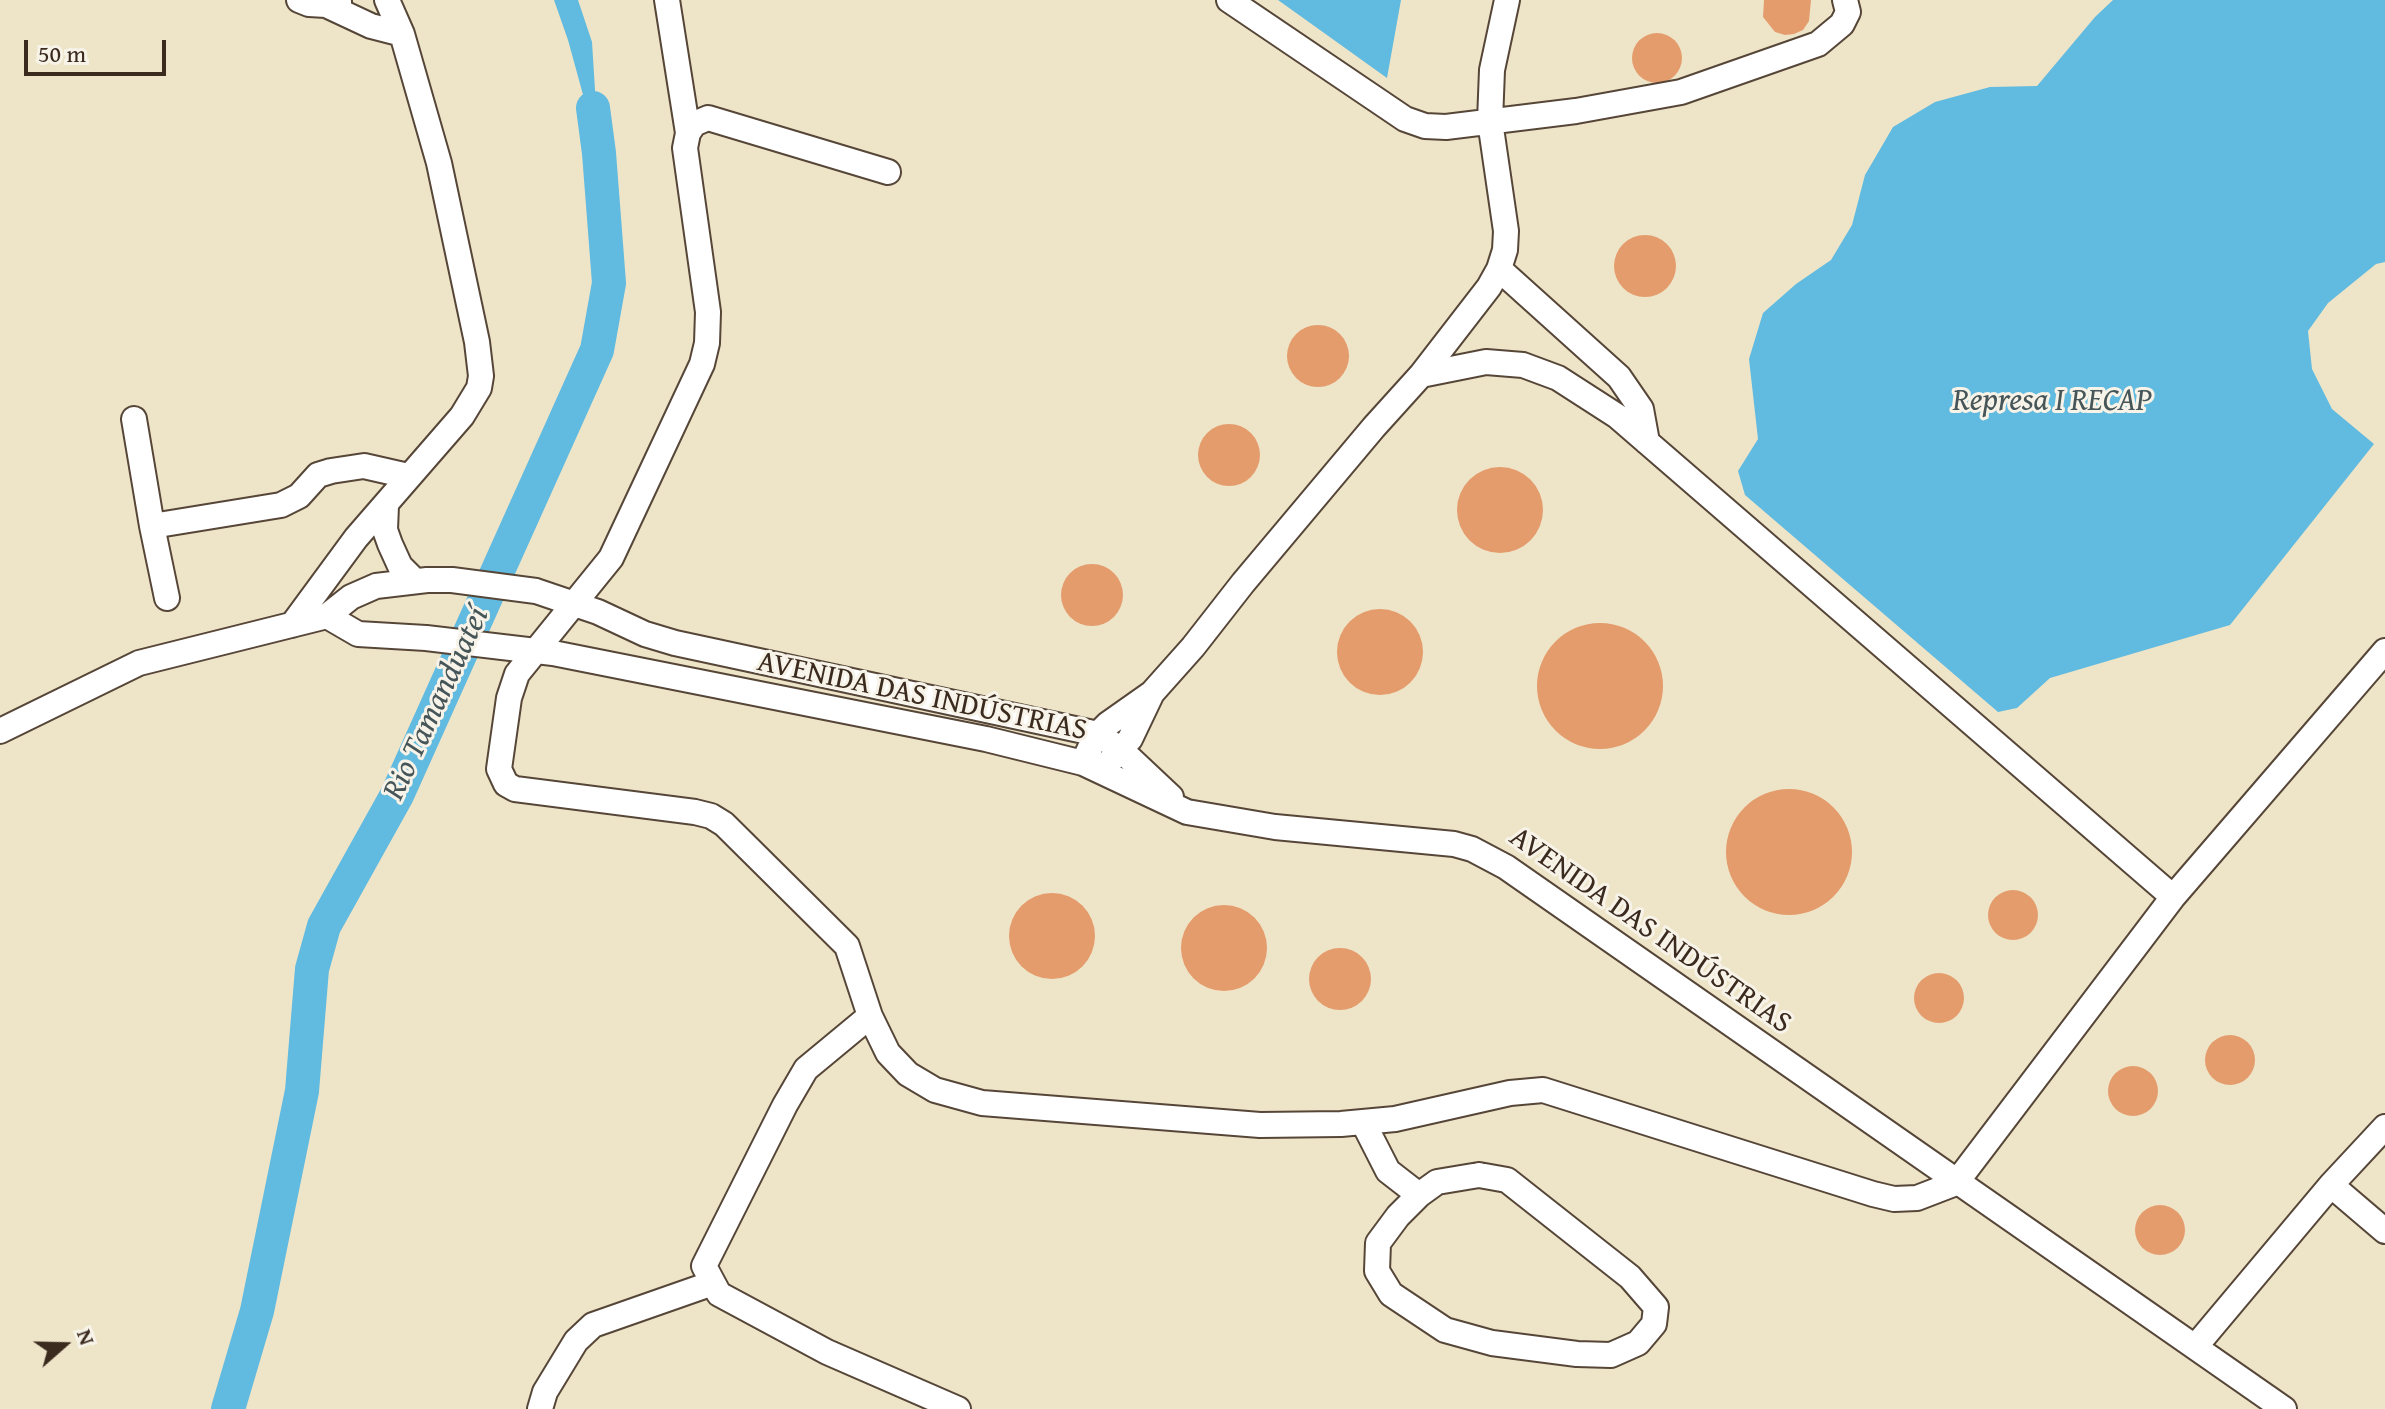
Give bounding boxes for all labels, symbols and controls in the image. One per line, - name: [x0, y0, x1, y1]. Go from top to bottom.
- scale bar: [28, 24, 170, 74]
- text: 50 m: [38, 36, 86, 71]
- water label: Represa I RECAP: [1953, 383, 2151, 421]
- water label: Rio Tamanduateí: [376, 602, 498, 806]
- street label: AVENIDA DAS INDÚSTRIAS: [754, 644, 1090, 750]
- street label: AVENIDA DAS INDÚSTRIAS: [1502, 820, 1798, 1042]
- north arrow: [24, 1305, 104, 1385]
- text: N: [69, 1324, 104, 1349]

